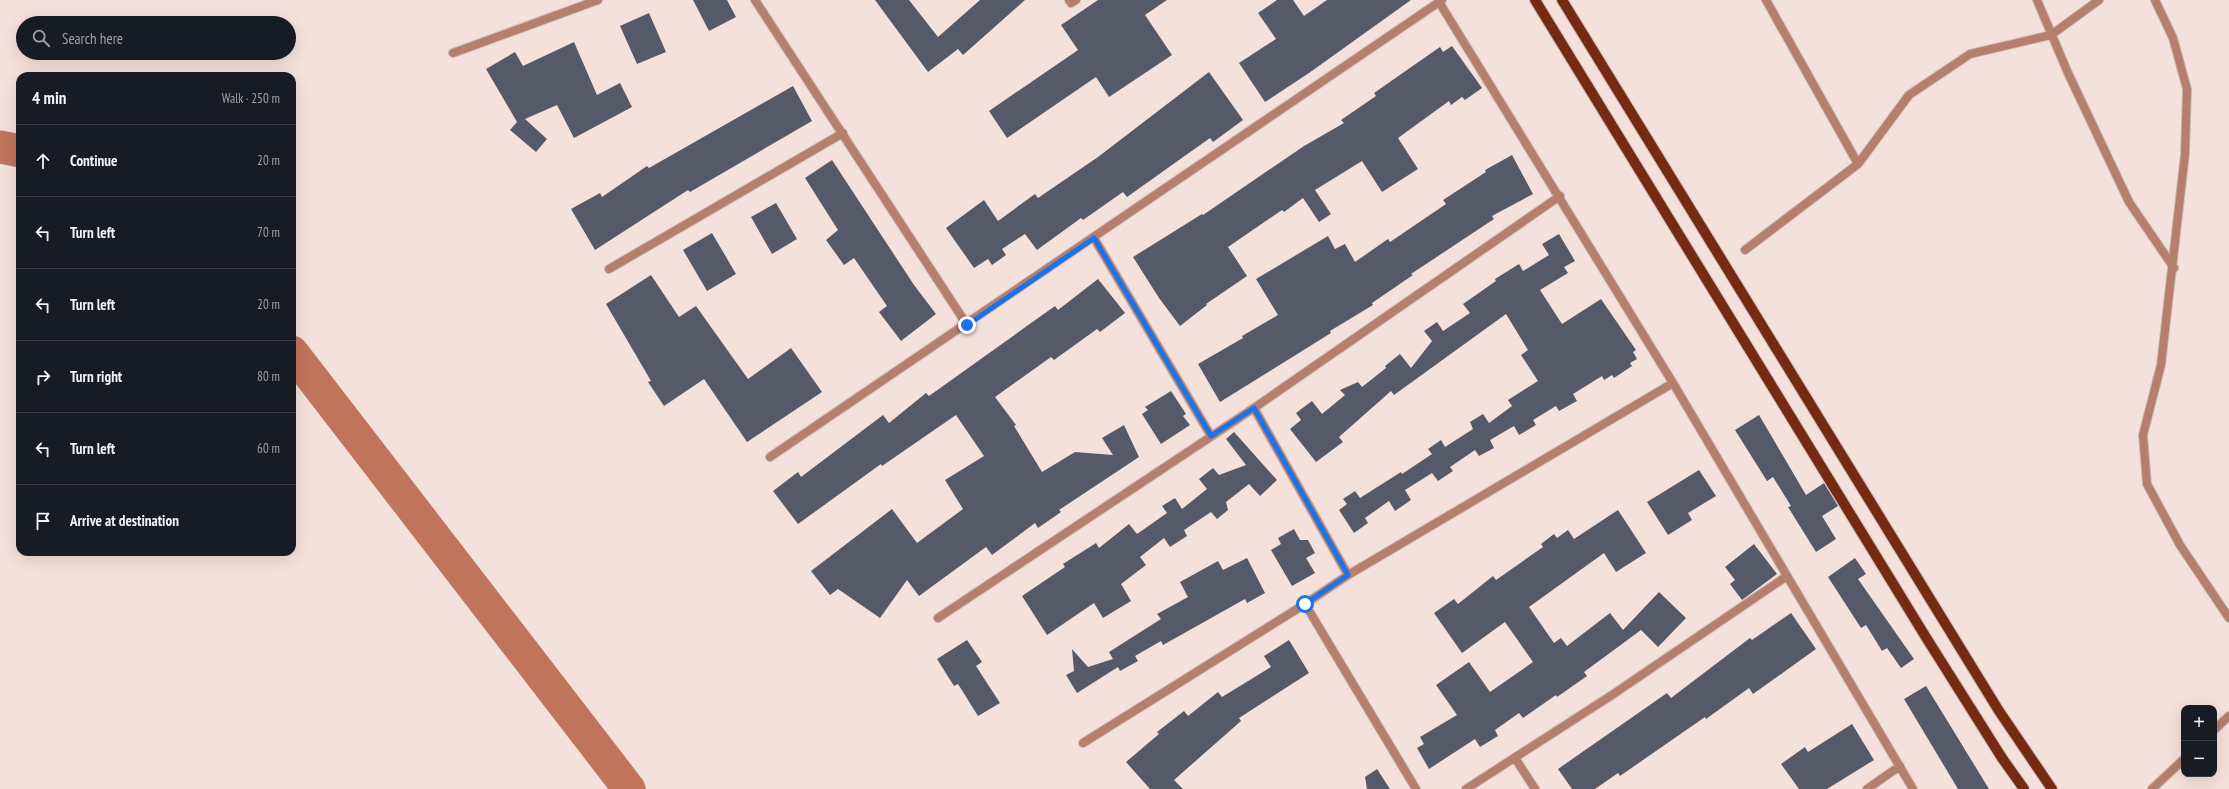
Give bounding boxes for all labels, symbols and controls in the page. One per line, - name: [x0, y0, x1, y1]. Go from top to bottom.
- search box: [16, 16, 296, 60]
- icon: search: [30, 27, 52, 49]
- text: Search here: [62, 29, 123, 48]
- text: 4 min: [32, 87, 66, 109]
- text: Walk · 250 m: [222, 90, 280, 107]
- icon: ahead: [32, 150, 54, 172]
- text: Continue: [70, 151, 117, 170]
- text: 20 m: [257, 152, 280, 169]
- icon: left: [32, 222, 54, 244]
- text: Turn left: [70, 223, 115, 242]
- text: 70 m: [257, 224, 280, 241]
- icon: left: [32, 294, 54, 316]
- text: Turn left: [70, 295, 115, 314]
- text: 20 m: [257, 296, 280, 313]
- route end: [958, 316, 976, 334]
- icon: right: [32, 366, 54, 388]
- text: Turn right: [70, 367, 122, 386]
- text: 80 m: [257, 368, 280, 385]
- icon: left: [32, 438, 54, 460]
- text: Turn left: [70, 439, 115, 458]
- text: 60 m: [257, 440, 280, 457]
- icon: arrive: [32, 510, 54, 532]
- text: Arrive at destination: [70, 511, 179, 530]
- route start: [1296, 595, 1314, 613]
- map controls: [2181, 705, 2217, 777]
- button: +: [2181, 705, 2217, 741]
- button: −: [2181, 741, 2217, 777]

